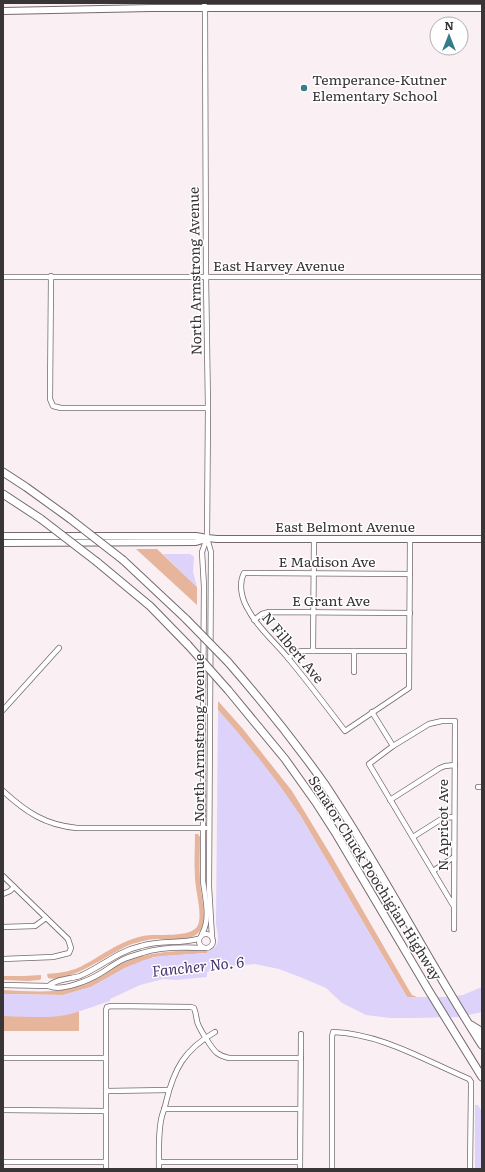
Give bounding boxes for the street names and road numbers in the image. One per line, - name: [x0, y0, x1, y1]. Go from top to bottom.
- street label: North Armstrong Avenue: [183, 187, 205, 355]
- street label: East Harvey Avenue: [213, 255, 345, 275]
- street label: East Belmont Avenue: [275, 516, 415, 536]
- street label: E Madison Ave: [279, 551, 375, 571]
- street label: E Grant Ave: [292, 590, 370, 610]
- street label: N Filbert Ave: [258, 607, 329, 687]
- street label: North Armstrong Avenue: [188, 654, 208, 822]
- street label: Senator Chuck Poochigian Highway: [304, 771, 448, 984]
- street label: N Apricot Ave: [432, 779, 452, 871]

